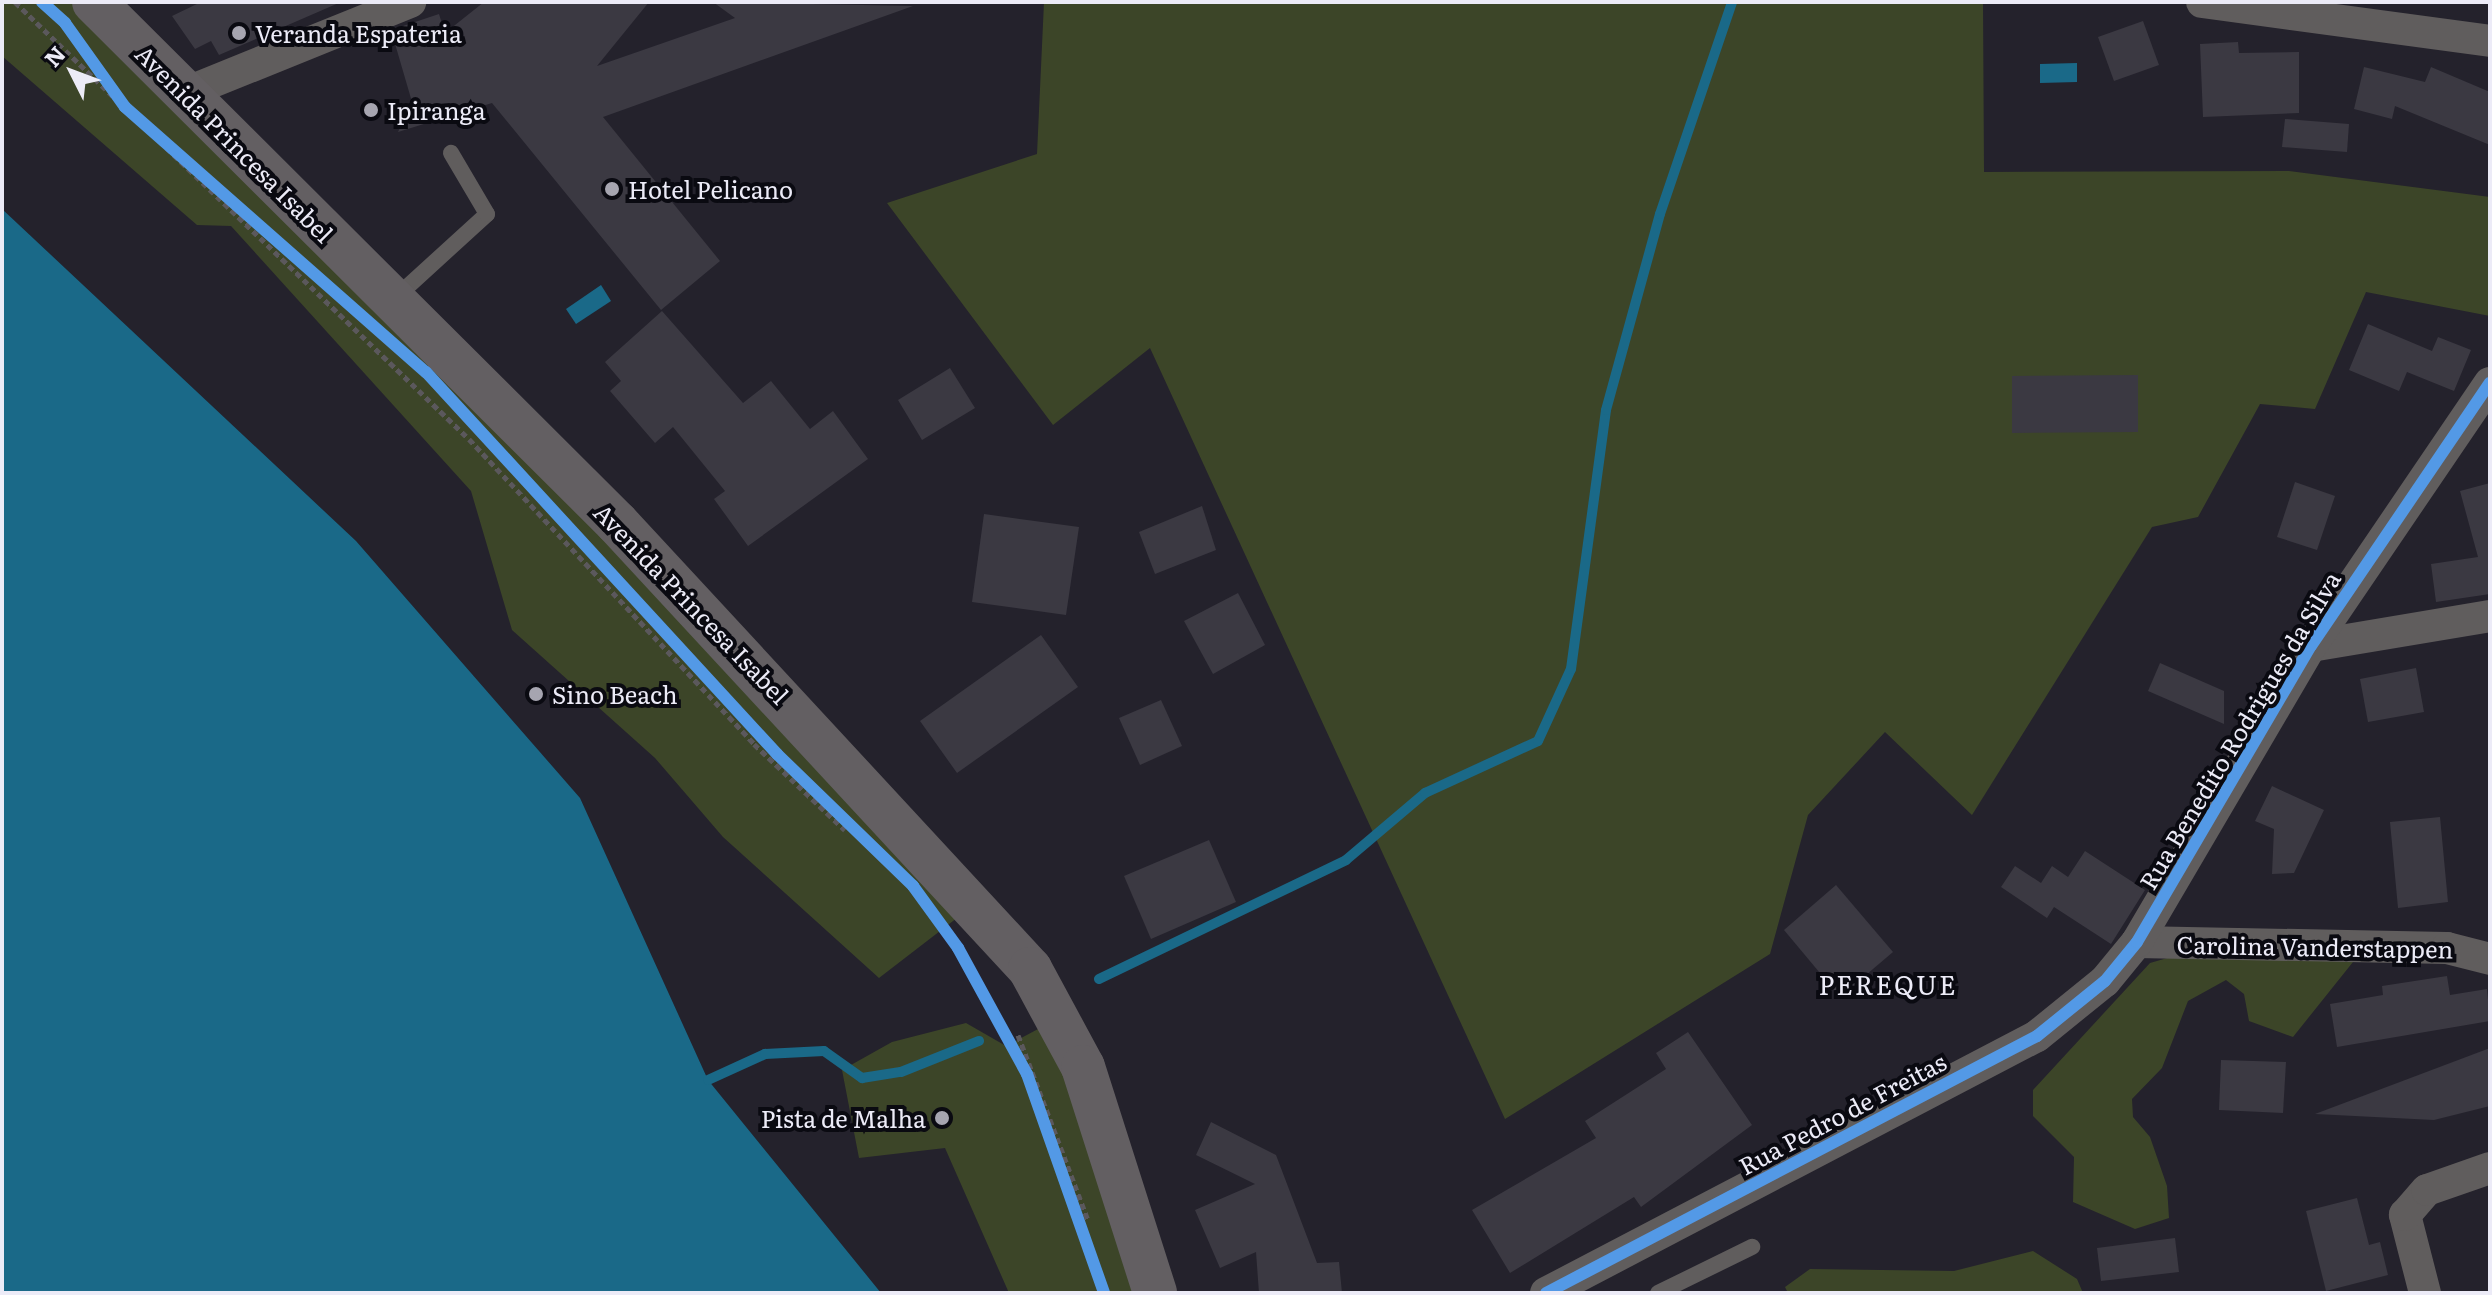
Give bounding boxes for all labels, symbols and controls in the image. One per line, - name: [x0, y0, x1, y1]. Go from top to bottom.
- place label: Veranda Espateria: [255, 19, 462, 47]
- marker: Veranda Espateria: [230, 24, 248, 42]
- north arrow: [32, 32, 112, 112]
- text: N: [35, 38, 72, 74]
- street label: Avenida Princesa Isabel: [130, 38, 340, 248]
- place label: Ipiranga: [387, 96, 486, 124]
- marker: Ipiranga: [362, 101, 380, 119]
- place label: Hotel Pelicano: [628, 175, 793, 203]
- marker: Hotel Pelicano: [603, 180, 621, 198]
- street label: Avenida Princesa Isabel: [589, 497, 795, 709]
- street label: Rua Benedito Rodrigues da Silva: [2132, 566, 2346, 894]
- place label: Sino Beach: [552, 680, 678, 708]
- marker: Sino Beach: [527, 685, 545, 703]
- street label: Carolina Vanderstappen: [2177, 929, 2453, 963]
- district label: PEREQUE: [1818, 968, 1958, 1000]
- street label: Rua Pedro de Freitas: [1733, 1046, 1951, 1180]
- place label: Pista de Malha: [761, 1104, 926, 1132]
- marker: Pista de Malha: [933, 1109, 951, 1127]

